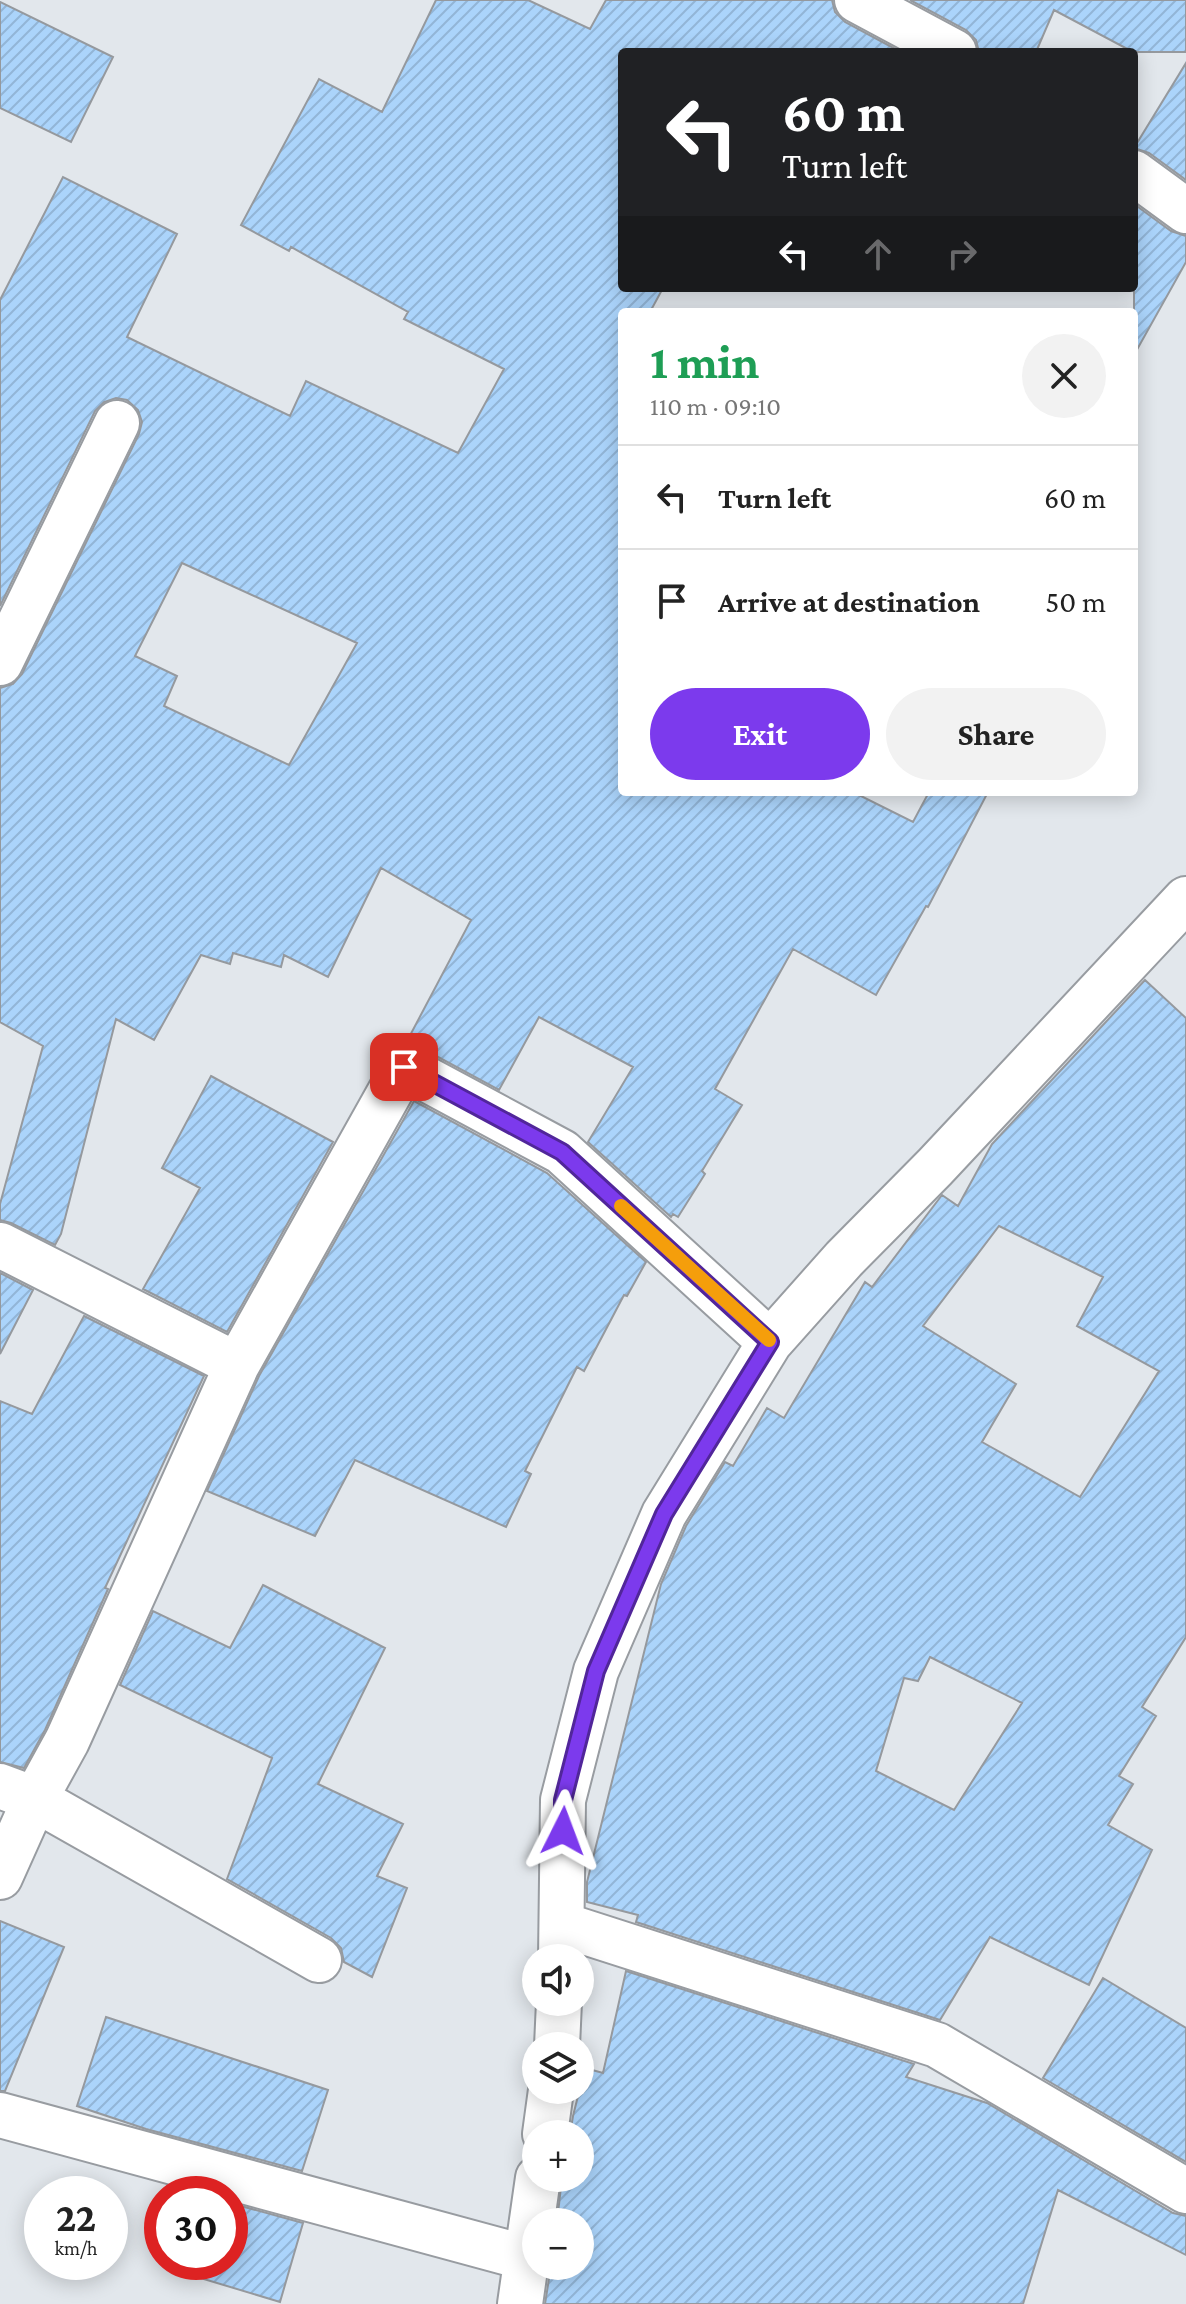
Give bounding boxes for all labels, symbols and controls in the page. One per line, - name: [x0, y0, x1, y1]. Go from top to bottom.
- icon: left: [650, 80, 754, 184]
- text: 60 m: [782, 81, 905, 143]
- text: Turn left: [782, 146, 907, 186]
- icon: left: [772, 232, 816, 276]
- icon: ahead: [856, 232, 900, 276]
- icon: right: [940, 232, 984, 276]
- button: close: [1022, 334, 1106, 418]
- text: 1 min: [650, 335, 759, 388]
- text: 110 m · 09:10: [650, 392, 781, 421]
- icon: left: [650, 475, 694, 519]
- text: Turn left: [718, 481, 831, 514]
- text: 60 m: [1044, 481, 1106, 514]
- icon: arrive: [650, 579, 694, 623]
- text: Arrive at destination: [718, 585, 980, 618]
- text: 50 m: [1045, 585, 1106, 618]
- button: Exit: [650, 688, 870, 780]
- button: Share: [886, 688, 1106, 780]
- pin: [370, 1033, 438, 1101]
- icon: arrive: [382, 1045, 426, 1089]
- position arrow: [521, 1789, 605, 1873]
- map controls: [522, 1944, 594, 2280]
- button: sound: [522, 1944, 594, 2016]
- button: layers: [522, 2032, 594, 2104]
- button: +: [522, 2120, 594, 2192]
- speed limit sign: 30: [144, 2176, 248, 2280]
- text: 22: [56, 2195, 96, 2240]
- button: −: [522, 2208, 594, 2280]
- text: km/h: [54, 2237, 98, 2259]

